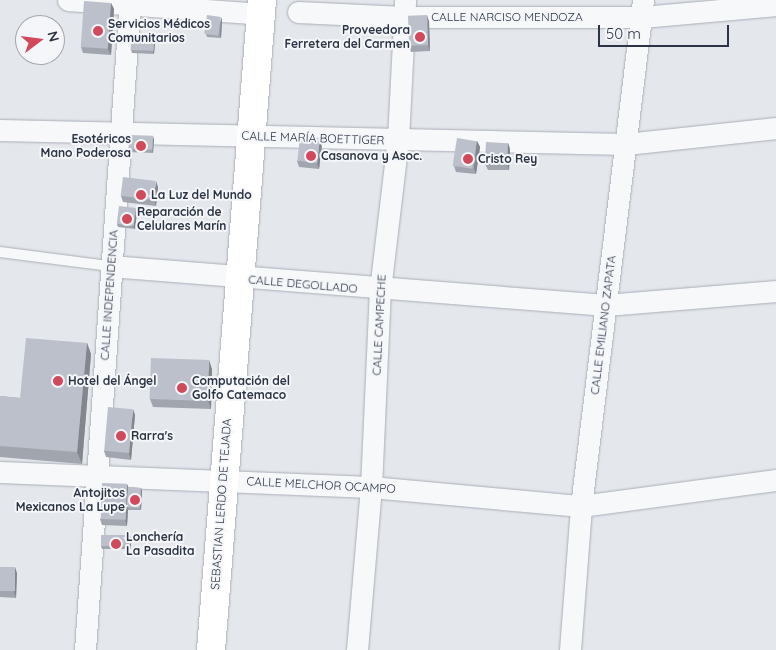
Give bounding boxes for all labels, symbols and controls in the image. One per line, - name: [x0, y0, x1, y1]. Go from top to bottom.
- street label: CALLE NARCISO MENDOZA: [431, 10, 583, 24]
- north arrow: [15, 15, 65, 65]
- scale bar: [601, 15, 732, 47]
- place label: Servicios Médicos Comunitarios: [108, 17, 210, 45]
- place label: Proveedora Ferretera del Carmen: [284, 23, 410, 51]
- text: 50 m: [606, 24, 641, 43]
- marker: Servicios Médicos Comunitarios: [92, 25, 104, 37]
- text: N: [43, 29, 64, 44]
- marker: Proveedora Ferretera del Carmen: [414, 31, 426, 43]
- street label: CALLE MARÍA BOETTIGER: [241, 128, 385, 148]
- place label: Esotéricos Mano Poderosa: [41, 132, 131, 160]
- marker: Esotéricos Mano Poderosa: [135, 140, 147, 152]
- place label: Casanova y Asoc.: [321, 149, 422, 163]
- marker: Casanova y Asoc.: [305, 150, 317, 162]
- place label: Cristo Rey: [478, 152, 537, 166]
- marker: Cristo Rey: [462, 153, 474, 165]
- place label: La Luz del Mundo: [151, 188, 252, 202]
- marker: La Luz del Mundo: [135, 189, 147, 201]
- place label: Reparación de Celulares Marín: [137, 205, 226, 233]
- marker: Reparación de Celulares Marín: [121, 213, 133, 225]
- street label: CALLE INDEPENDENCIA: [97, 229, 121, 361]
- street label: CALLE EMILIANO ZAPATA: [587, 254, 619, 396]
- street label: CALLE DEGOLLADO: [248, 272, 358, 296]
- street label: CALLE CAMPECHE: [369, 274, 389, 376]
- place label: Hotel del Ángel: [68, 374, 156, 388]
- place label: Computación del Golfo Catemaco: [192, 374, 290, 402]
- marker: Hotel del Ángel: [52, 375, 64, 387]
- marker: Computación del Golfo Catemaco: [176, 382, 188, 394]
- street label: SEBASTIAN LERDO DE TEJADA: [208, 418, 234, 590]
- place label: Rarra's: [131, 429, 173, 443]
- marker: Rarra's: [115, 430, 127, 442]
- street label: CALLE MELCHOR OCAMPO: [246, 474, 396, 496]
- place label: Antojitos Mexicanos La Lupe: [16, 486, 125, 514]
- marker: Antojitos Mexicanos La Lupe: [129, 494, 141, 506]
- place label: Lonchería La Pasadita: [126, 530, 195, 558]
- marker: Lonchería La Pasadita: [110, 538, 122, 550]

